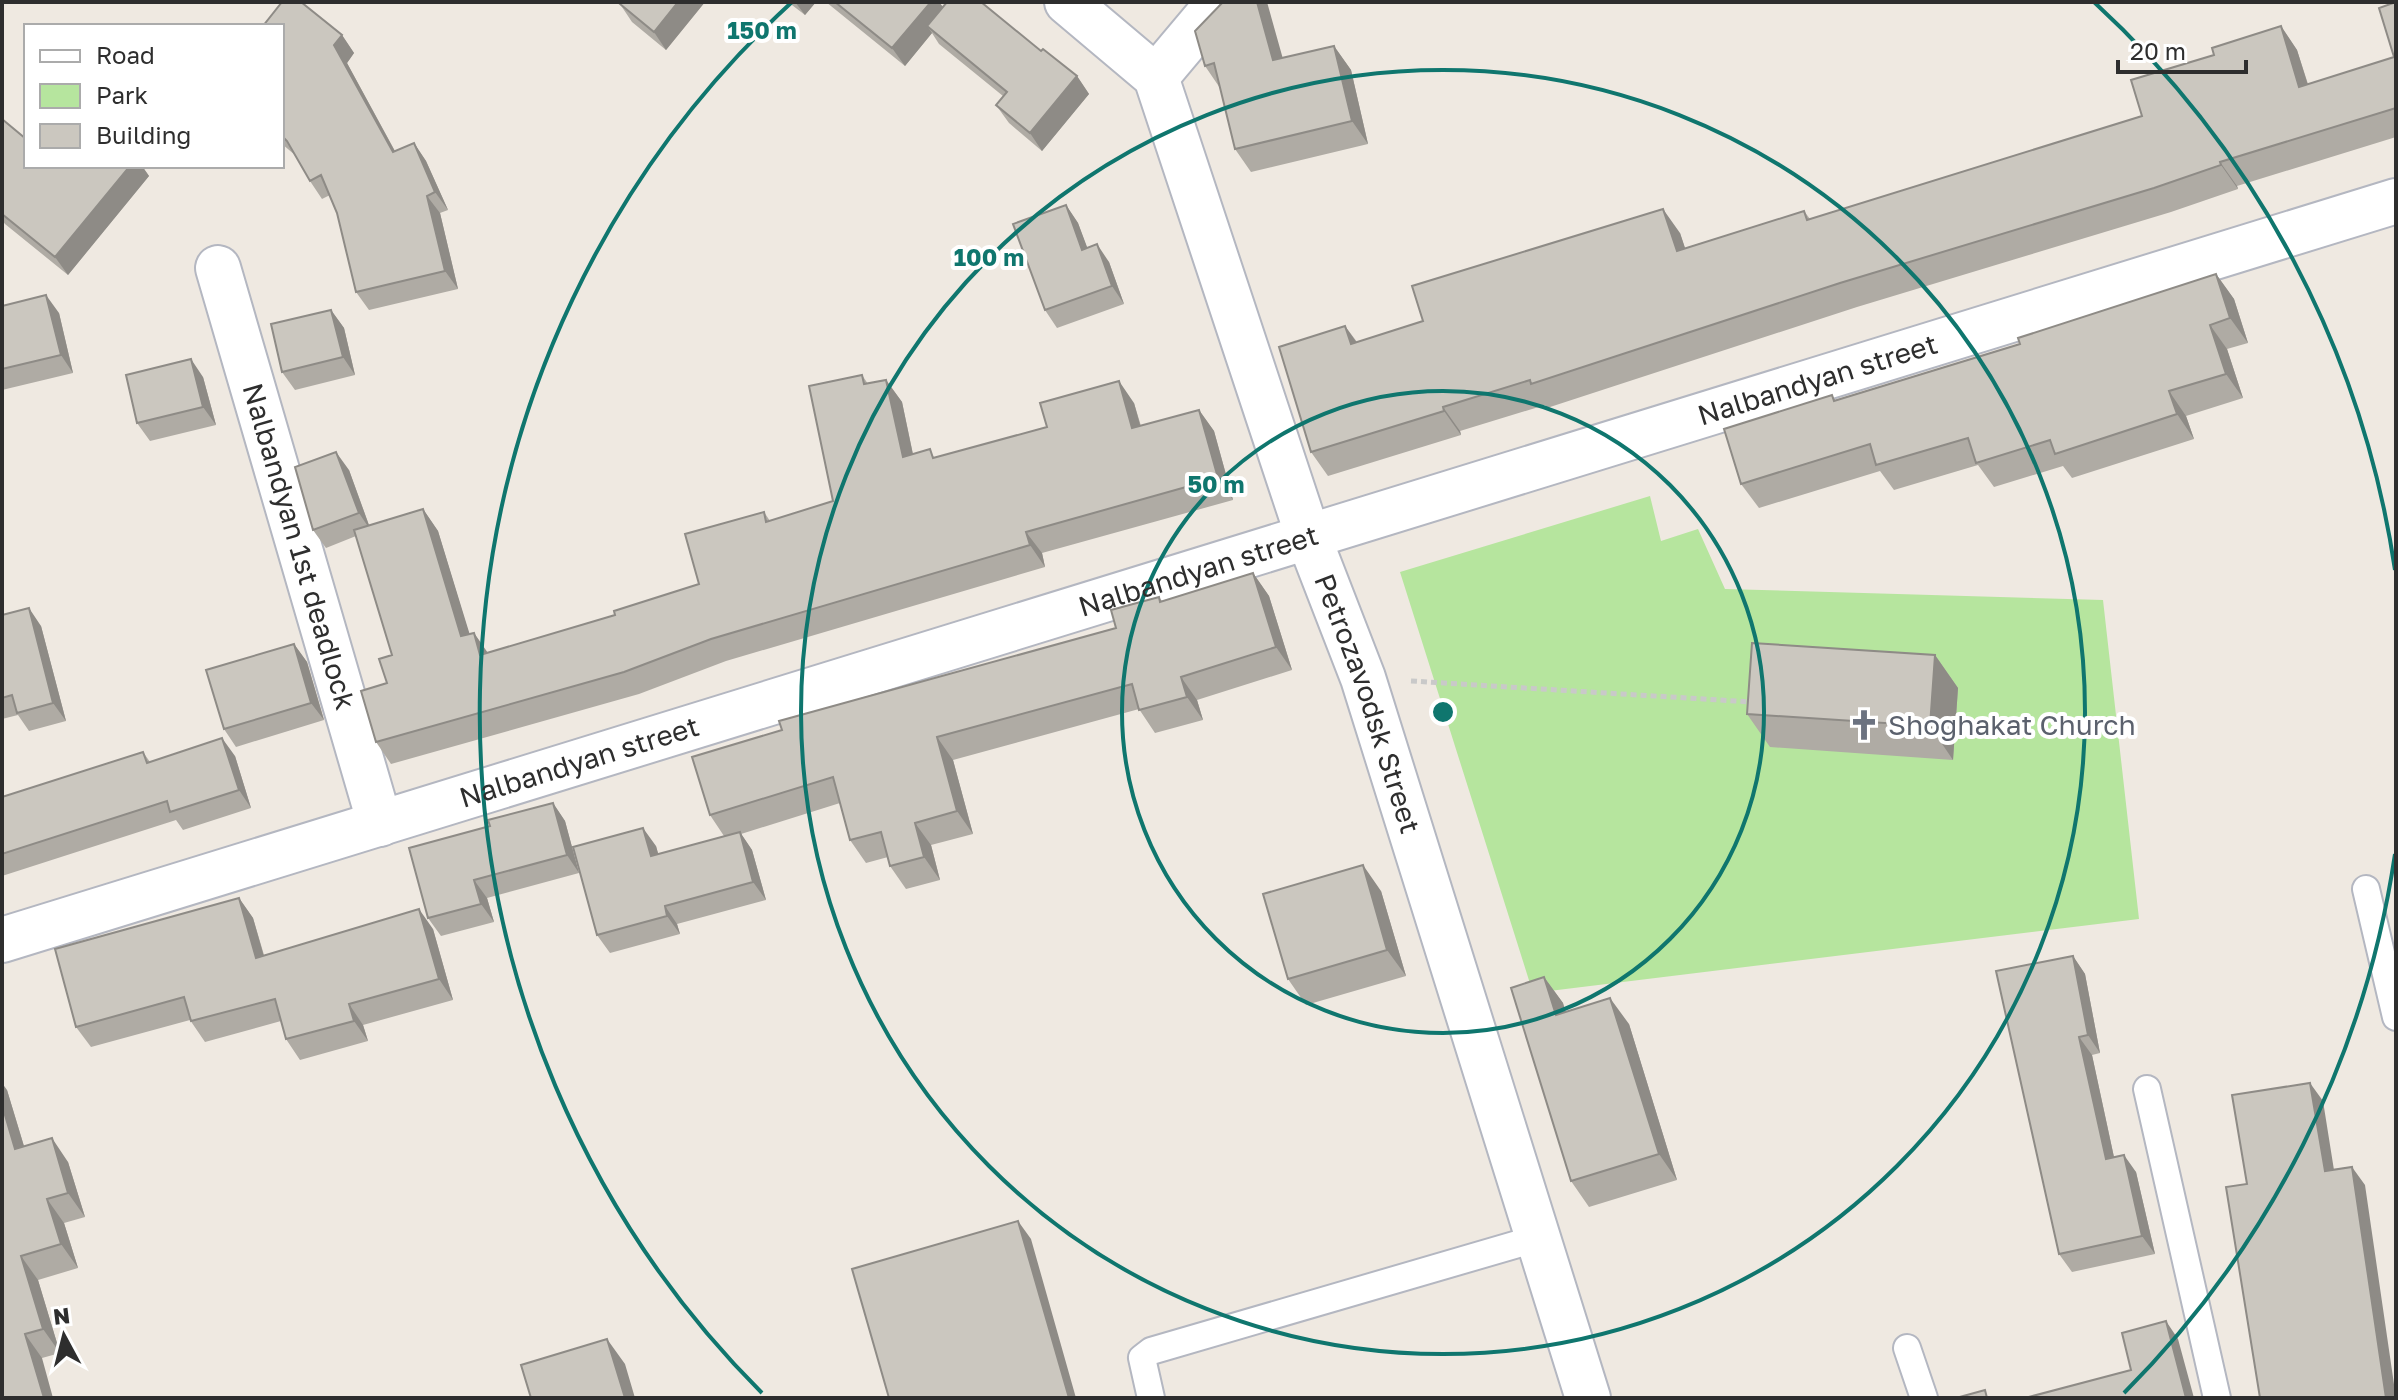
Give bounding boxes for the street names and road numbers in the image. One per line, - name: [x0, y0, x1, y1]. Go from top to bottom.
- street label: Nalbandyan street: [1694, 327, 1941, 432]
- street label: Nalbandyan 1st deadlock: [236, 379, 363, 713]
- street label: Nalbandyan street: [1074, 518, 1322, 623]
- street label: Petrozavodsk Street: [1308, 569, 1428, 837]
- street label: Nalbandyan street: [455, 709, 703, 814]

